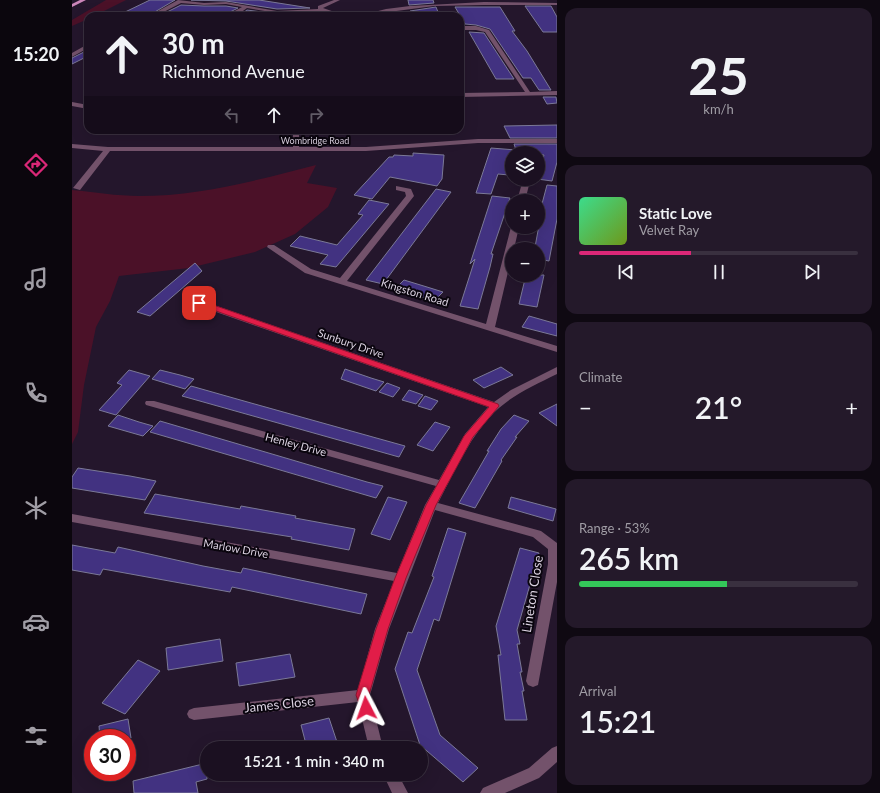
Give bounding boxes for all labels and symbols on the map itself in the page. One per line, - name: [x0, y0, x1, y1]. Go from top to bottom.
- street label: Wombridge Road: [281, 135, 349, 146]
- street label: Kingston Road: [380, 276, 450, 308]
- pin: [182, 286, 216, 320]
- street label: Sunbury Drive: [316, 326, 386, 360]
- street label: Henley Drive: [264, 430, 328, 458]
- street label: Marlow Drive: [203, 536, 270, 560]
- street label: Lineton Close: [518, 554, 546, 634]
- position arrow: [345, 687, 387, 729]
- street label: James Close: [243, 692, 315, 716]
- speed limit sign: 30: [84, 729, 136, 781]

